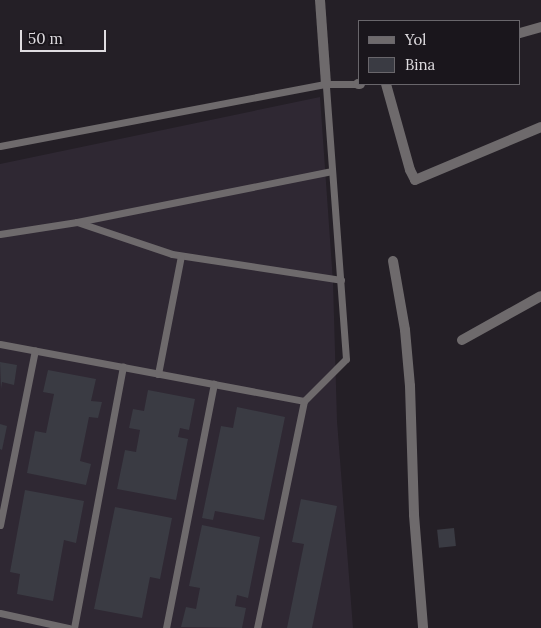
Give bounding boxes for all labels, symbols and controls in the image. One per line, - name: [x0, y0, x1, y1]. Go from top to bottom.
- scale bar: [22, 20, 109, 52]
- legend: [358, 20, 521, 85]
- text: 50 m: [28, 29, 63, 48]
- text: Yol: [405, 30, 426, 49]
- text: Bina: [405, 55, 435, 74]

